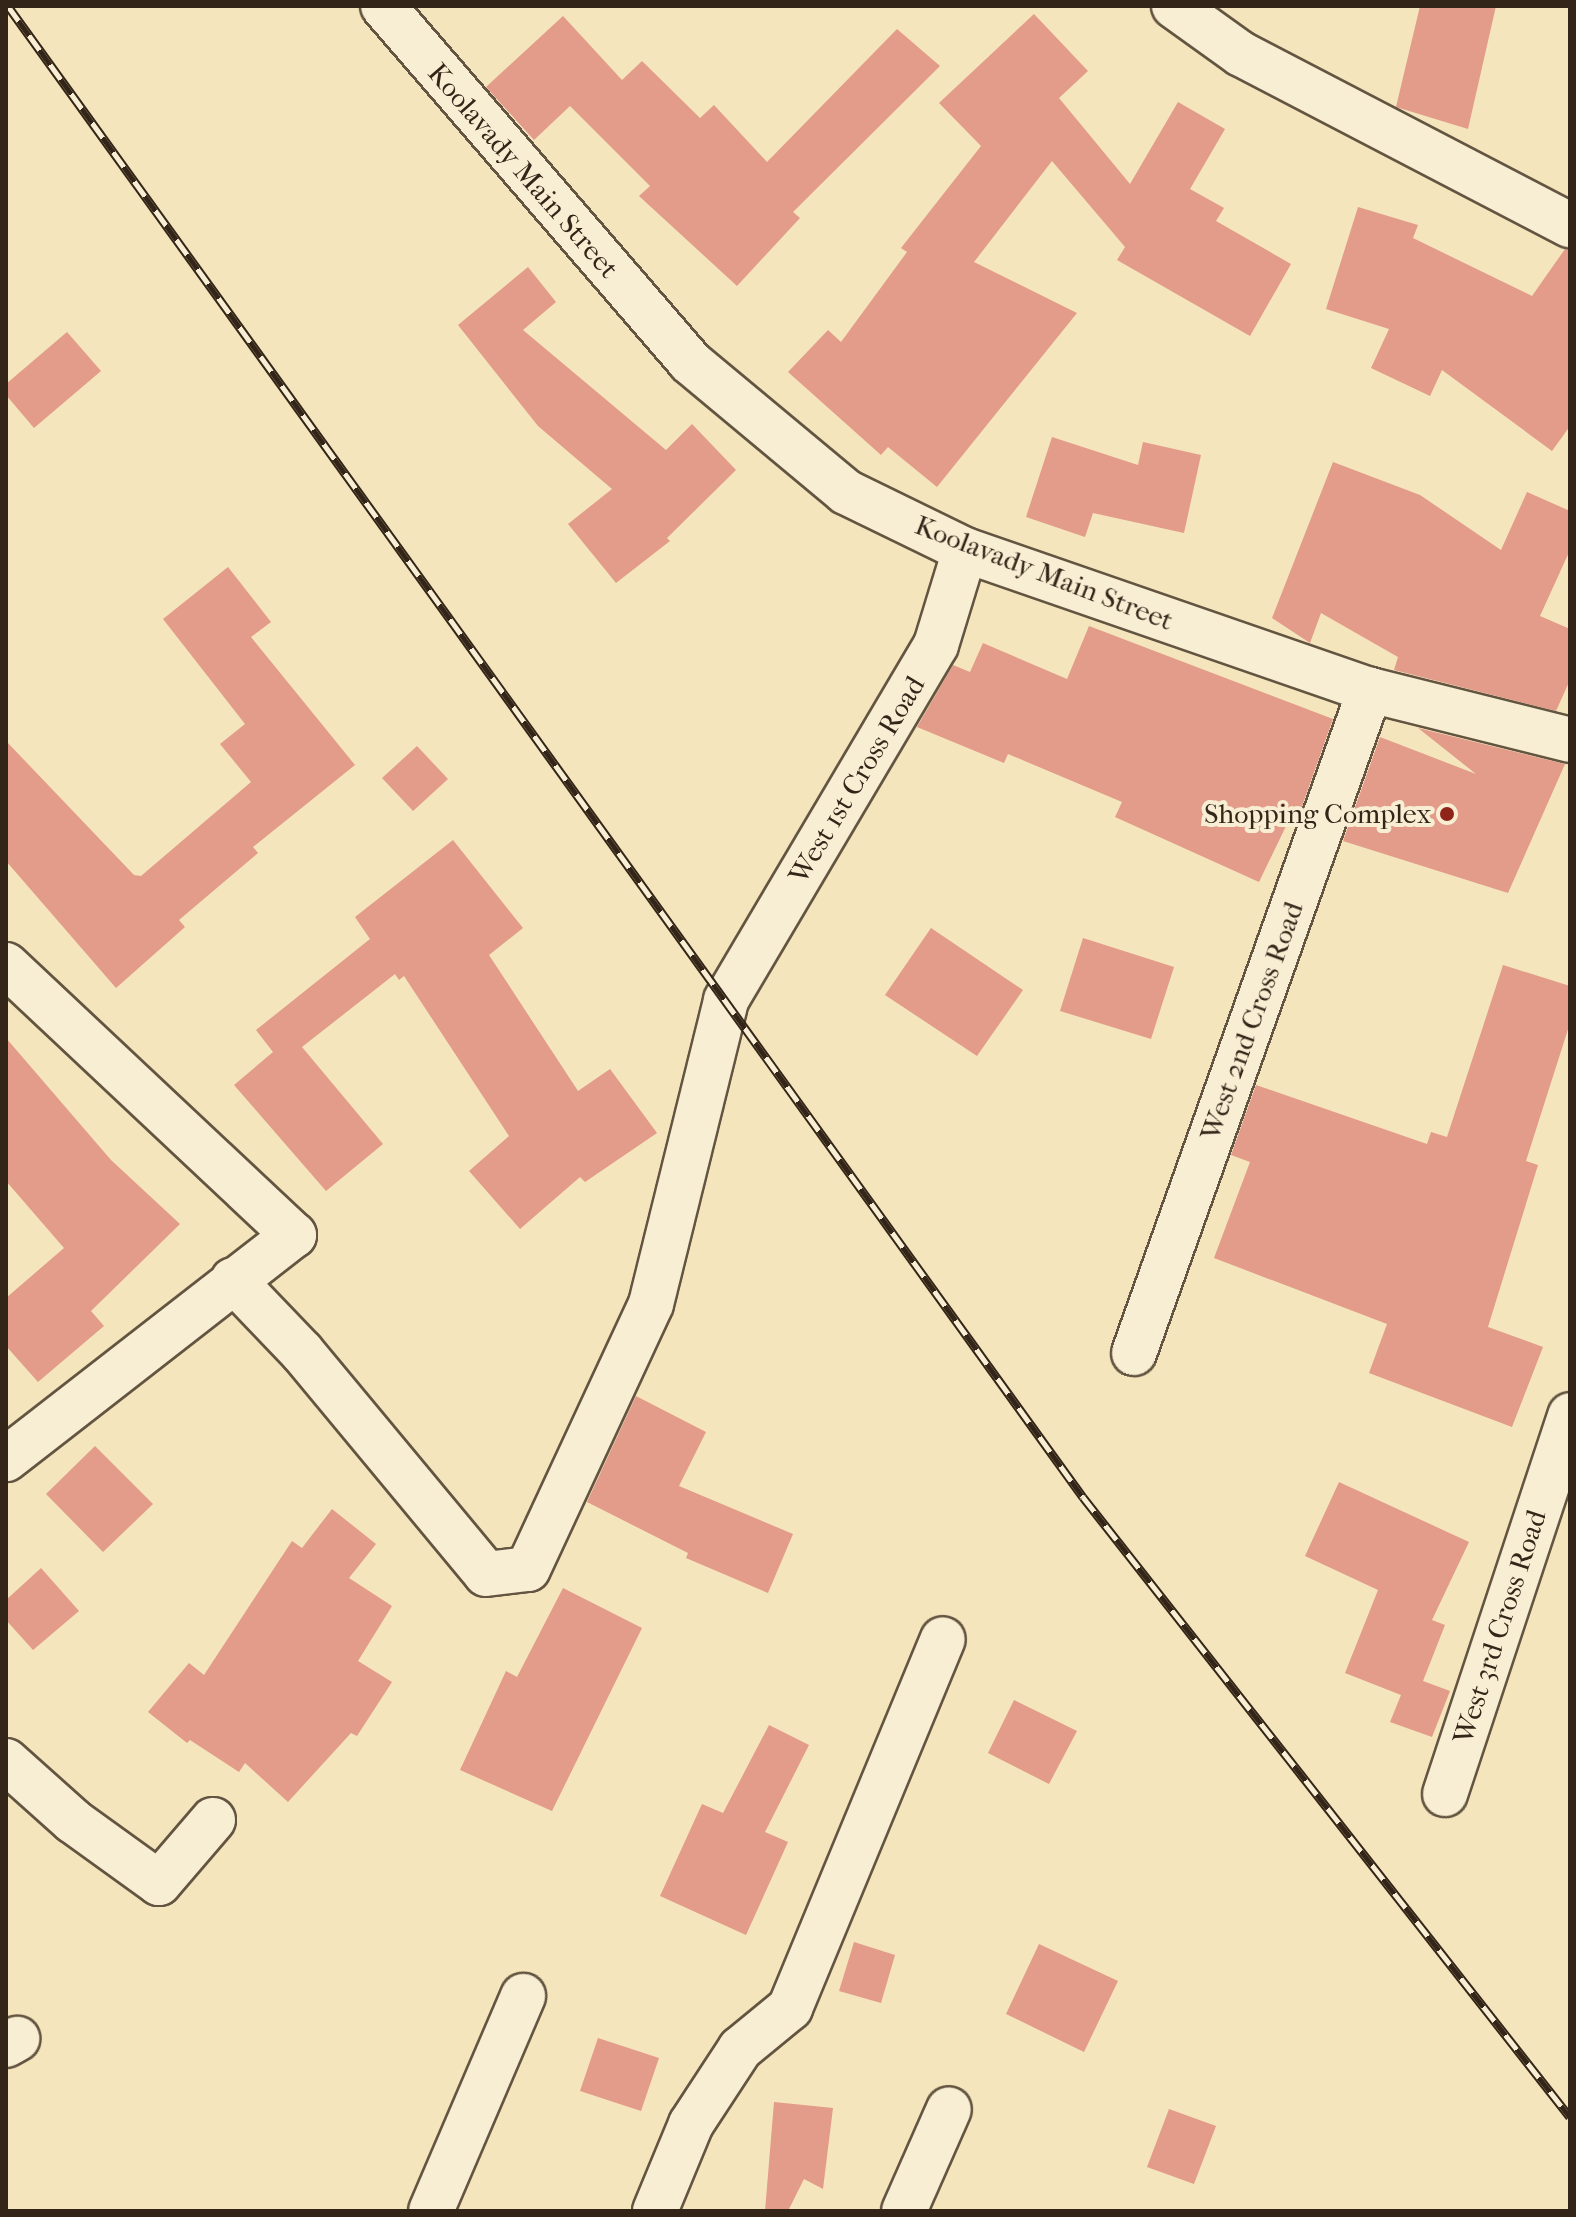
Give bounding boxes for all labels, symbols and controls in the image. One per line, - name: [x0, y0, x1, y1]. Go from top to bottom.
- street label: Koolavady Main Street: [421, 57, 625, 285]
- street label: Koolavady Main Street: [910, 508, 1178, 638]
- street label: West 1st Cross Road: [782, 670, 932, 890]
- place label: Shopping Complex: [1204, 797, 1431, 831]
- marker: Shopping Complex: [1438, 805, 1456, 823]
- street label: West 2nd Cross Road: [1193, 897, 1311, 1145]
- street label: West 3rd Cross Road: [1446, 1506, 1554, 1748]

